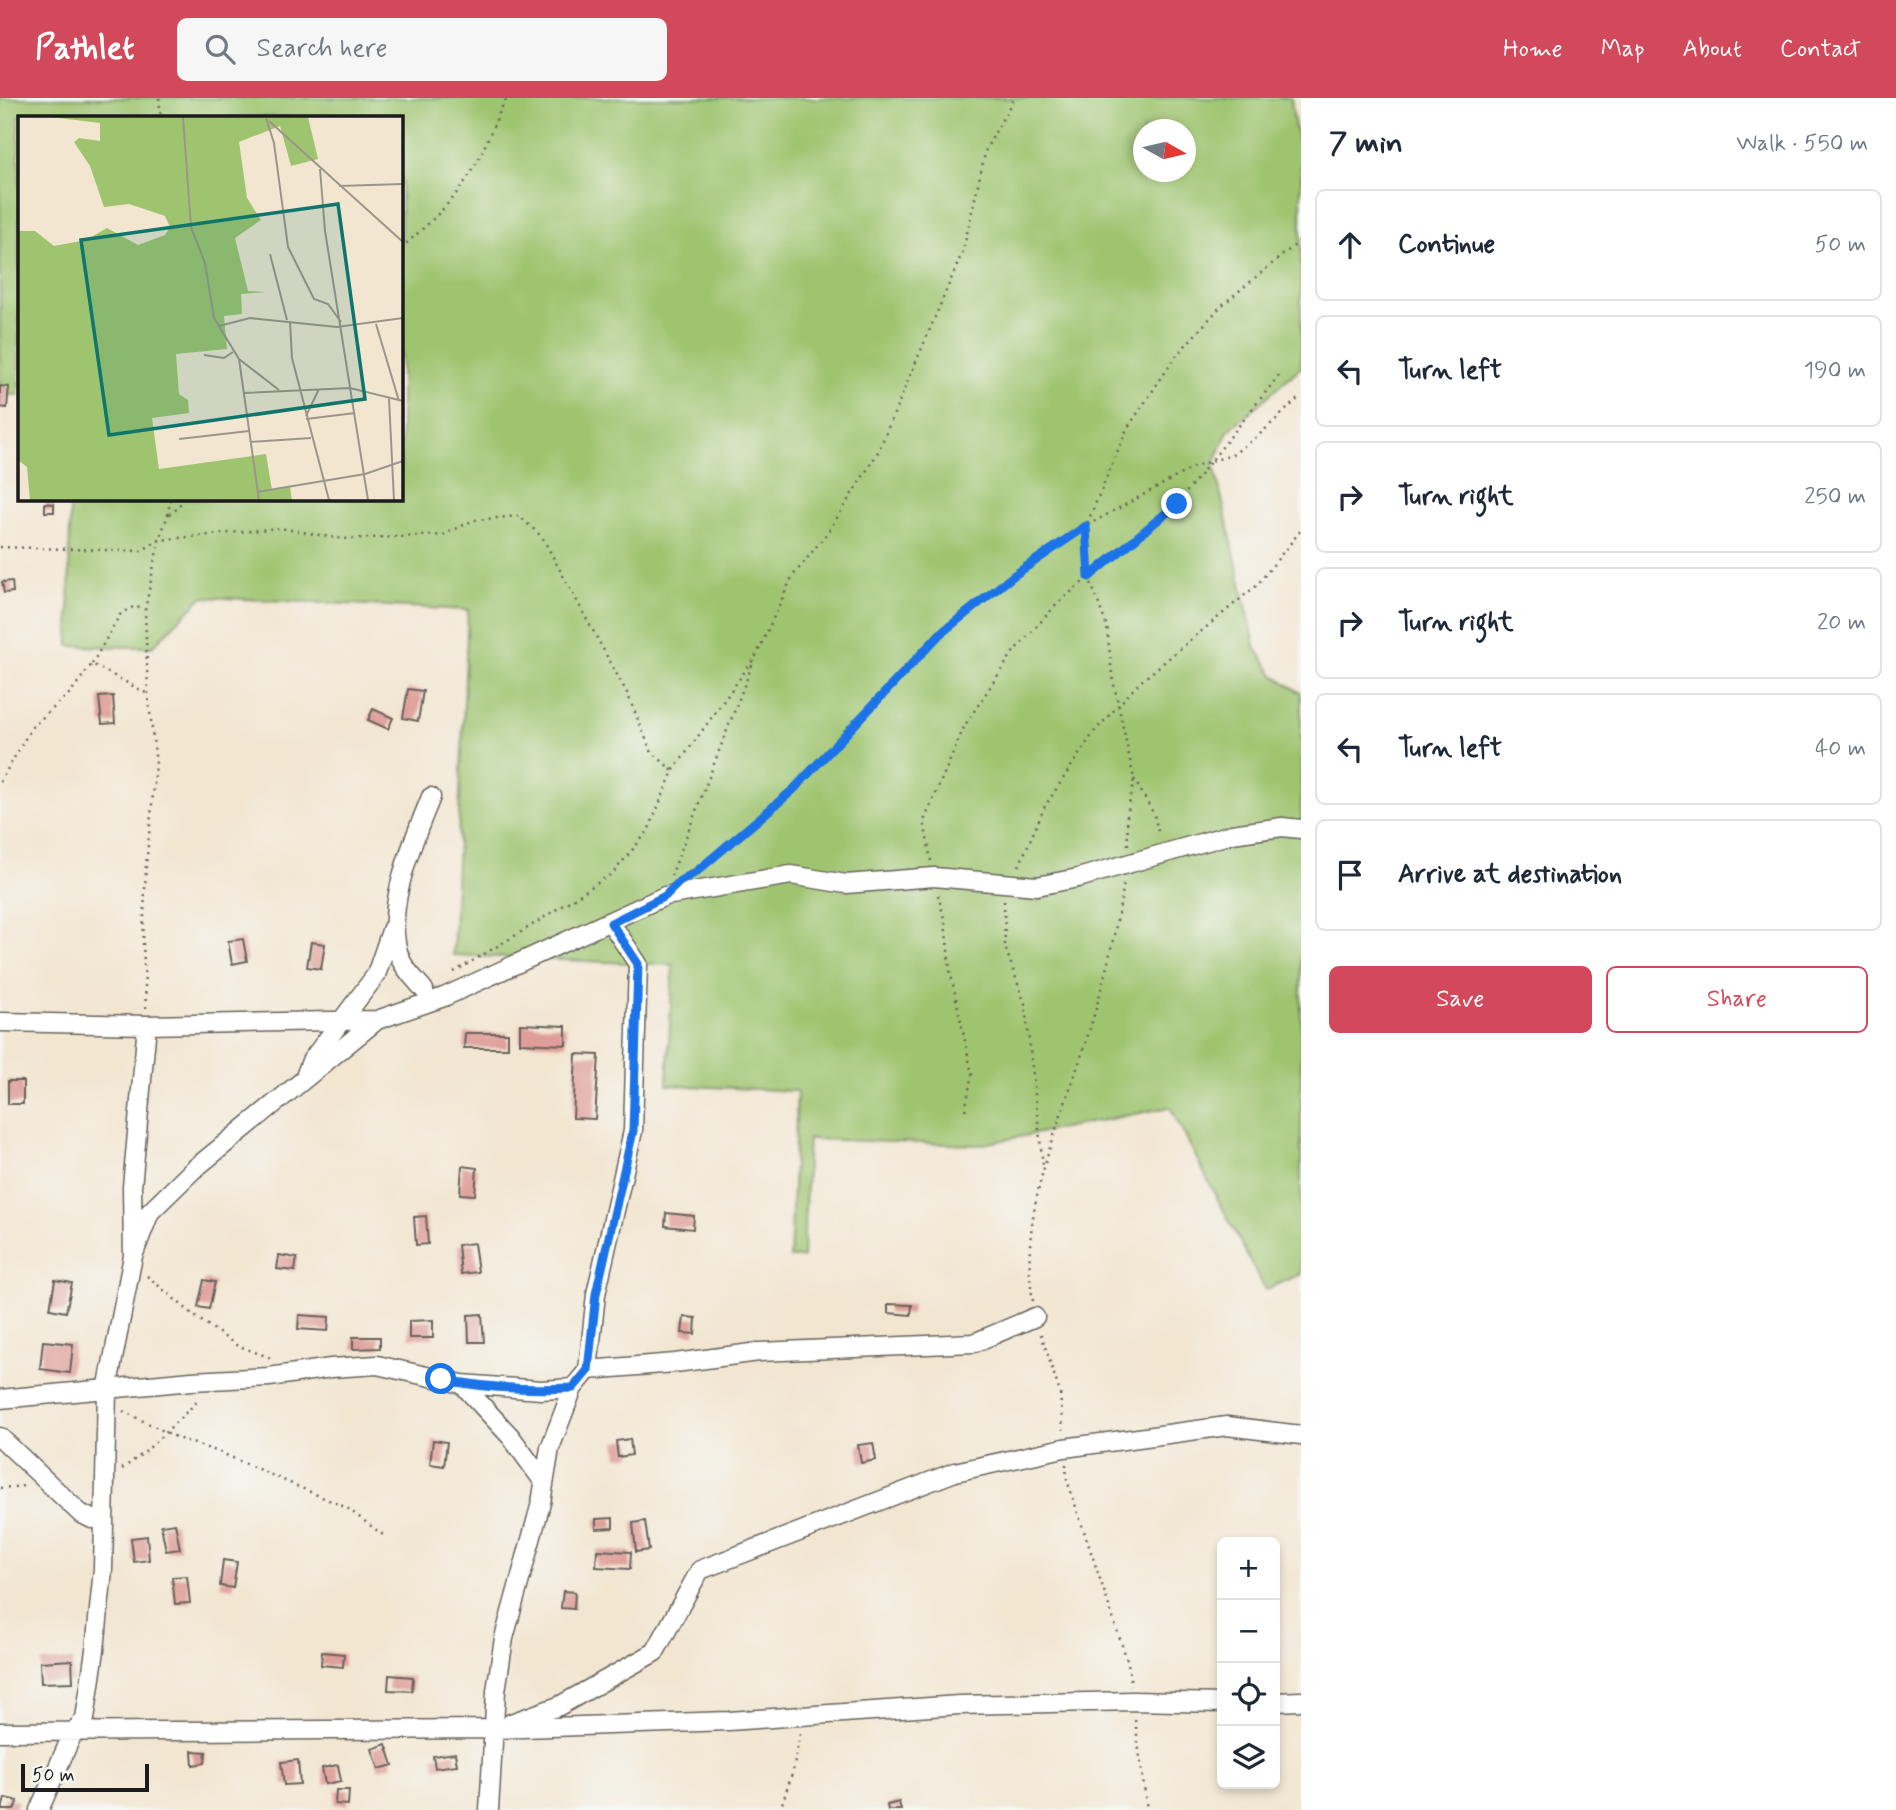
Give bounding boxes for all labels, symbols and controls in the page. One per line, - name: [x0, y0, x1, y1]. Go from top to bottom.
- search box: [177, 18, 667, 81]
- text: Pathlet: [35, 27, 135, 71]
- icon: search: [201, 30, 239, 68]
- text: Search here: [257, 32, 387, 66]
- text: Home: [1503, 34, 1563, 65]
- text: Map: [1601, 34, 1645, 65]
- text: About: [1683, 34, 1742, 65]
- text: Contact: [1780, 34, 1861, 65]
- inset map: [18, 116, 402, 500]
- north arrow: [1133, 119, 1196, 182]
- text: 7 min: [1329, 124, 1403, 163]
- text: Walk · 550 m: [1736, 129, 1868, 159]
- icon: ahead: [1331, 226, 1369, 264]
- text: Continue: [1398, 228, 1495, 262]
- text: 50 m: [1815, 230, 1866, 260]
- icon: left: [1331, 352, 1369, 390]
- text: Turn left: [1398, 354, 1502, 388]
- text: 190 m: [1804, 356, 1866, 386]
- icon: right: [1331, 478, 1369, 516]
- text: Turn right: [1398, 480, 1514, 514]
- text: 250 m: [1804, 482, 1866, 512]
- route end: [1161, 488, 1192, 519]
- icon: right: [1331, 604, 1369, 642]
- text: Turn right: [1398, 606, 1514, 640]
- text: 20 m: [1817, 608, 1866, 638]
- icon: left: [1331, 730, 1369, 768]
- text: Turn left: [1398, 732, 1502, 766]
- text: 40 m: [1815, 734, 1866, 764]
- icon: arrive: [1331, 856, 1369, 894]
- text: Arrive at destination: [1398, 858, 1622, 892]
- button: Save: [1329, 966, 1592, 1033]
- button: Share: [1606, 966, 1868, 1033]
- route start: [425, 1363, 456, 1394]
- map controls: [1217, 1537, 1280, 1789]
- button: +: [1217, 1537, 1280, 1600]
- button: −: [1217, 1600, 1280, 1663]
- button: locate: [1217, 1663, 1280, 1726]
- button: layers: [1217, 1726, 1280, 1789]
- scale bar: [21, 1761, 149, 1793]
- text: 50 m: [32, 1763, 75, 1788]

